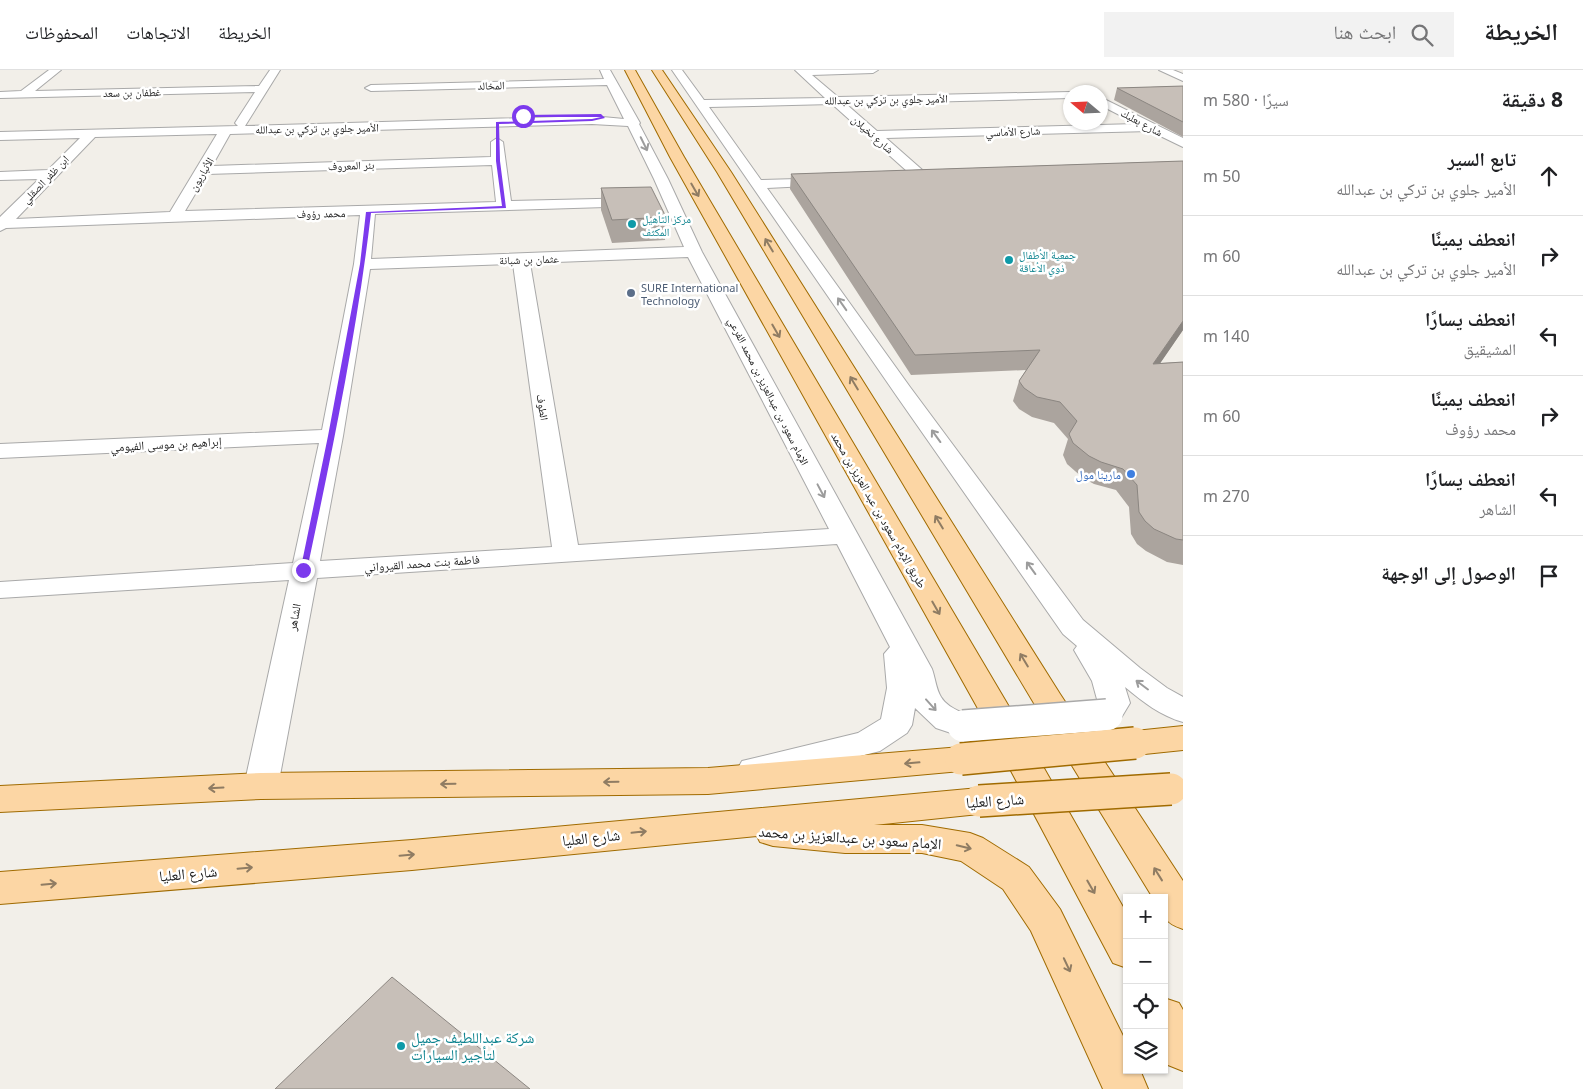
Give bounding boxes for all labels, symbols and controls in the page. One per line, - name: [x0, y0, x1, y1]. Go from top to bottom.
- search box: [1104, 12, 1454, 57]
- text: الخريطة: [1484, 14, 1558, 47]
- text: ابحث هنا: [1333, 19, 1396, 45]
- text: المحفوظات: [25, 20, 98, 44]
- text: الاتجاهات: [126, 20, 190, 44]
- text: الخريطة: [218, 20, 271, 44]
- icon: search: [1408, 21, 1436, 49]
- street label: المخالد: [477, 77, 505, 93]
- street label: غطفان بن سعد: [103, 84, 162, 100]
- north arrow: [1063, 85, 1108, 130]
- text: 8 دقيقة: [1501, 85, 1563, 113]
- text: سيرًا · 580 m: [1203, 89, 1289, 111]
- street label: الأمير جلوي بن تركي بن عبدالله: [824, 90, 948, 109]
- route start: [512, 105, 535, 128]
- street label: شارع بعلبك: [1118, 105, 1166, 139]
- street label: شارع نخيلان: [849, 112, 897, 156]
- street label: الأمير جلوي بن تركي بن عبدالله: [255, 119, 379, 138]
- street label: شارع الأماسي: [985, 123, 1041, 141]
- one-way arrow: [640, 136, 649, 151]
- text: تابع السير: [1448, 146, 1516, 172]
- street label: ابن ظفر الصقلي: [18, 152, 73, 208]
- street label: الأنباريون: [185, 154, 217, 194]
- street label: بئر المعروف: [327, 157, 375, 173]
- icon: ahead: [1535, 162, 1563, 190]
- text: 50 m: [1203, 165, 1240, 187]
- text: الأمير جلوي بن تركي بن عبدالله: [1336, 178, 1516, 200]
- one-way arrow: [691, 182, 701, 196]
- street label: محمد رؤوف: [296, 205, 346, 221]
- place label: مركز التأهيل المكثف: [642, 211, 691, 239]
- marker: مركز التأهيل المكثف: [626, 218, 638, 230]
- text: انعطف يمينًا: [1430, 226, 1516, 252]
- one-way arrow: [764, 238, 774, 252]
- icon: right: [1535, 242, 1563, 270]
- text: 60 m: [1203, 245, 1240, 267]
- place label: جمعية الأطفال ذوي الأعاقة: [1019, 247, 1076, 276]
- street label: عثمان بن شبانة: [499, 250, 560, 268]
- marker: جمعية الأطفال ذوي الأعاقة: [1003, 254, 1015, 266]
- text: الأمير جلوي بن تركي بن عبدالله: [1336, 258, 1516, 280]
- place label: SURE International Technology: [641, 280, 738, 308]
- marker: SURE International Technology: [625, 287, 637, 299]
- one-way arrow: [837, 297, 847, 311]
- text: انعطف يسارًا: [1425, 306, 1516, 332]
- street label: الإمام سعود بن عبدالعزيز بن محمد الفرعي: [723, 314, 813, 468]
- icon: left: [1535, 322, 1563, 350]
- one-way arrow: [772, 323, 782, 337]
- text: 140 m: [1203, 325, 1250, 347]
- text: المشيقيق: [1464, 338, 1516, 360]
- one-way arrow: [849, 377, 859, 391]
- text: انعطف يمينًا: [1430, 386, 1516, 412]
- street label: الطوف: [534, 393, 552, 421]
- icon: right: [1535, 402, 1563, 430]
- text: 60 m: [1203, 405, 1240, 427]
- text: محمد رؤوف: [1445, 418, 1516, 440]
- street label: طريق الإمام سعود بن عبد العزيز بن محمد: [827, 429, 931, 591]
- one-way arrow: [931, 430, 941, 444]
- street label: إبراهيم بن موسى الفيومي: [110, 433, 222, 457]
- place label: مارينا مول: [1076, 466, 1121, 483]
- text: انعطف يسارًا: [1425, 466, 1516, 492]
- marker: مارينا مول: [1125, 468, 1137, 480]
- icon: left: [1535, 482, 1563, 510]
- one-way arrow: [816, 484, 826, 499]
- text: 270 m: [1203, 485, 1250, 507]
- text: الشاهر: [1480, 498, 1516, 520]
- one-way arrow: [934, 515, 944, 529]
- street label: فاطمة بنت محمد القيرواني: [364, 550, 480, 578]
- route end: [292, 559, 315, 582]
- text: الوصول إلى الوجهة: [1381, 560, 1516, 586]
- one-way arrow: [1026, 561, 1036, 575]
- icon: arrive: [1535, 562, 1563, 590]
- one-way arrow: [931, 600, 941, 615]
- street label: الشاهر: [283, 602, 305, 633]
- one-way arrow: [1018, 654, 1028, 668]
- one-way arrow: [1136, 680, 1149, 691]
- one-way arrow: [925, 698, 937, 711]
- one-way arrow: [905, 758, 921, 768]
- one-way arrow: [603, 777, 619, 787]
- one-way arrow: [440, 779, 456, 789]
- one-way arrow: [208, 784, 224, 793]
- street label: شارع العليا: [965, 788, 1025, 813]
- street label: الإمام سعود بن عبدالعزيز بن محمد: [758, 821, 942, 854]
- street label: شارع العليا: [561, 824, 621, 851]
- one-way arrow: [631, 828, 647, 837]
- one-way arrow: [955, 843, 971, 853]
- one-way arrow: [399, 850, 415, 860]
- street label: شارع العليا: [158, 860, 218, 886]
- one-way arrow: [237, 863, 253, 873]
- one-way arrow: [1153, 867, 1164, 881]
- one-way arrow: [40, 879, 56, 889]
- one-way arrow: [1086, 880, 1096, 894]
- map controls: [1123, 894, 1168, 1074]
- button: +: [1123, 894, 1168, 939]
- button: −: [1123, 939, 1168, 984]
- one-way arrow: [1063, 957, 1072, 972]
- button: locate: [1123, 984, 1168, 1029]
- place label: شركة عبداللطيف جميل لتأجير السيارات: [411, 1027, 534, 1064]
- button: layers: [1123, 1029, 1168, 1074]
- marker: شركة عبداللطيف جميل لتأجير السيارات: [395, 1040, 407, 1052]

